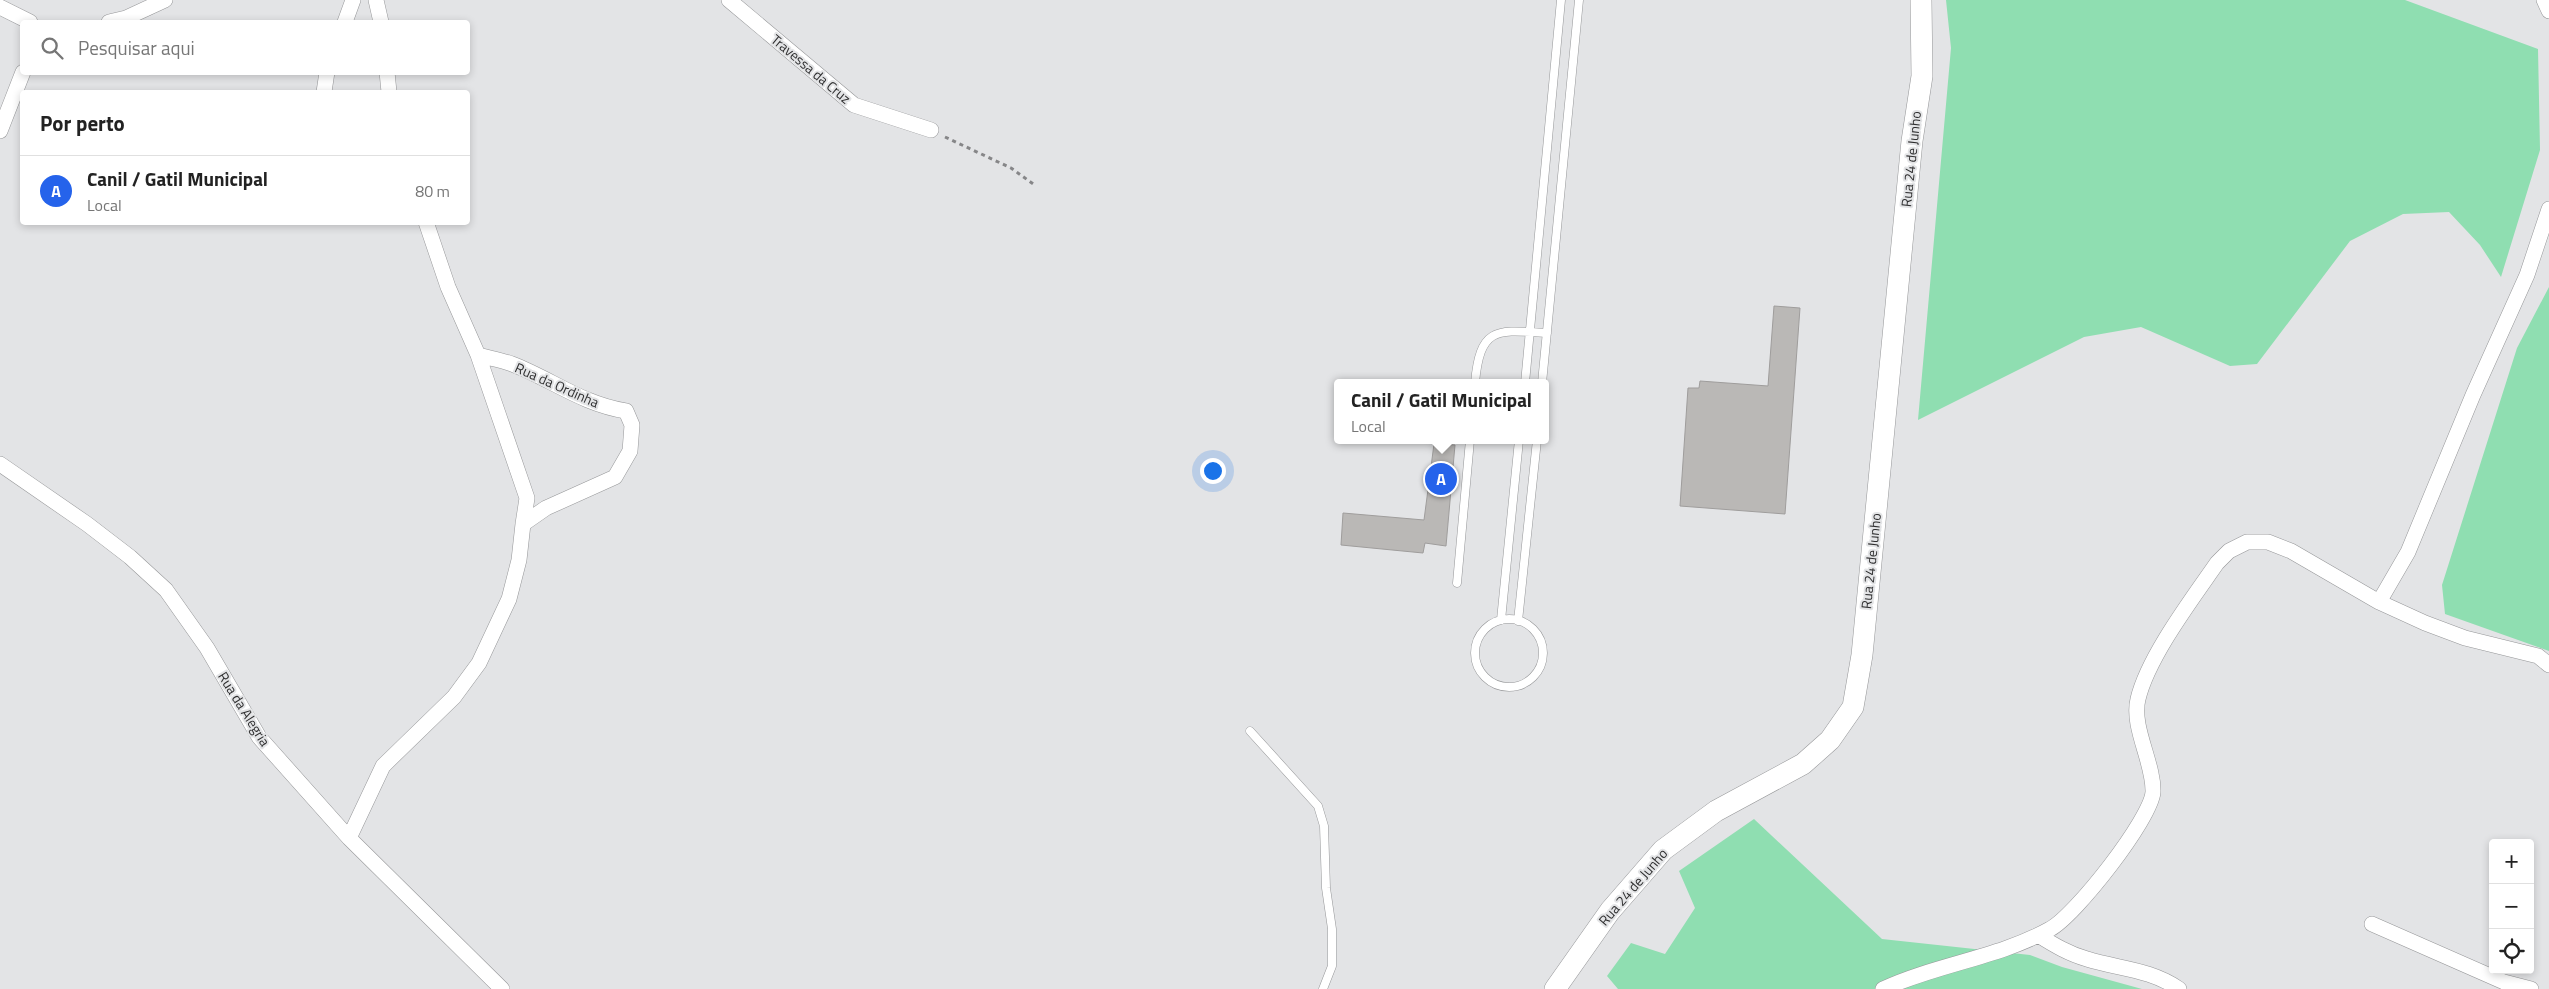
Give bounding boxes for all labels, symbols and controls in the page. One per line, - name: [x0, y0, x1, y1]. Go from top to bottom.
- search box: [20, 20, 470, 75]
- street label: Travessa da Cruz: [767, 29, 856, 108]
- text: Pesquisar aqui: [78, 33, 195, 62]
- icon: search: [38, 34, 66, 62]
- text: Por perto: [40, 107, 125, 139]
- street label: Rua 24 de Junho: [1895, 110, 1926, 208]
- text: Canil / Gatil Municipal: [87, 164, 268, 193]
- text: A: [51, 179, 61, 203]
- text: 80 m: [415, 179, 450, 203]
- text: Local: [87, 193, 122, 217]
- street label: Rua da Ordinha: [512, 357, 603, 412]
- popup: [1334, 379, 1549, 444]
- text: Canil / Gatil Municipal: [1351, 385, 1532, 414]
- text: Local: [1351, 414, 1386, 438]
- your location: [1200, 458, 1226, 484]
- pin: A: [1425, 460, 1457, 498]
- street label: Rua 24 de Junho: [1855, 512, 1886, 610]
- street label: Rua da Alegria: [213, 667, 276, 750]
- map controls: [2489, 839, 2534, 974]
- button: +: [2489, 839, 2534, 884]
- street label: Rua 24 de Junho: [1593, 843, 1672, 930]
- button: −: [2489, 884, 2534, 929]
- button: locate: [2489, 929, 2534, 974]

